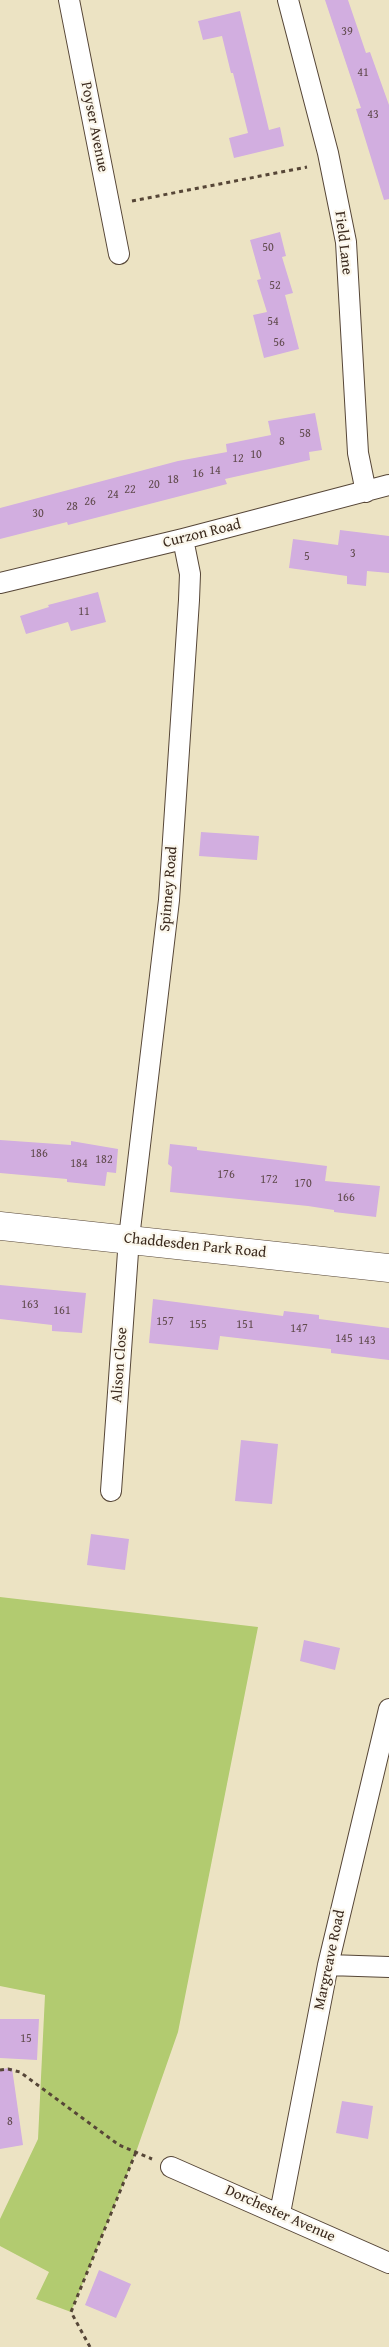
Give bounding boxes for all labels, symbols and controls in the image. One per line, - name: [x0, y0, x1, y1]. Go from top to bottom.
- house number: 39: [341, 25, 353, 39]
- house number: 41: [357, 66, 369, 80]
- street label: Poyser Avenue: [76, 80, 112, 174]
- house number: 43: [367, 108, 379, 122]
- street label: Field Lane: [330, 210, 356, 276]
- house number: 50: [262, 241, 274, 255]
- house number: 52: [269, 279, 281, 293]
- house number: 54: [267, 315, 279, 329]
- house number: 56: [273, 336, 285, 350]
- house number: 58: [299, 427, 311, 441]
- house number: 8: [279, 435, 285, 449]
- house number: 10: [250, 448, 262, 462]
- house number: 12: [232, 452, 244, 466]
- house number: 14: [209, 464, 221, 478]
- house number: 16: [192, 467, 204, 481]
- house number: 18: [167, 473, 179, 487]
- house number: 20: [148, 478, 160, 492]
- house number: 22: [124, 483, 136, 497]
- house number: 24: [107, 488, 119, 502]
- house number: 26: [84, 495, 96, 509]
- house number: 28: [66, 500, 78, 514]
- house number: 30: [32, 507, 44, 521]
- street label: Curzon Road: [161, 516, 243, 552]
- house number: 3: [350, 547, 356, 561]
- house number: 5: [304, 550, 310, 564]
- house number: 11: [78, 605, 90, 619]
- street label: Spinney Road: [156, 846, 182, 932]
- house number: 186: [30, 1147, 48, 1161]
- house number: 182: [95, 1153, 113, 1167]
- house number: 184: [70, 1157, 88, 1171]
- house number: 176: [217, 1168, 235, 1182]
- house number: 172: [260, 1173, 278, 1187]
- house number: 170: [294, 1177, 312, 1191]
- house number: 166: [337, 1191, 355, 1205]
- street label: Chaddesden Park Road: [123, 1230, 267, 1262]
- house number: 163: [21, 1298, 39, 1312]
- house number: 161: [53, 1304, 71, 1318]
- house number: 157: [156, 1315, 174, 1329]
- house number: 155: [189, 1318, 207, 1332]
- house number: 151: [236, 1318, 254, 1332]
- house number: 147: [290, 1322, 308, 1336]
- street label: Alison Close: [108, 1327, 132, 1403]
- house number: 145: [335, 1332, 353, 1346]
- house number: 143: [358, 1334, 376, 1348]
- street label: Margreave Road: [311, 1908, 349, 2012]
- house number: 15: [20, 2032, 32, 2046]
- house number: 8: [7, 2115, 13, 2129]
- street label: Dorchester Avenue: [222, 2182, 338, 2246]

